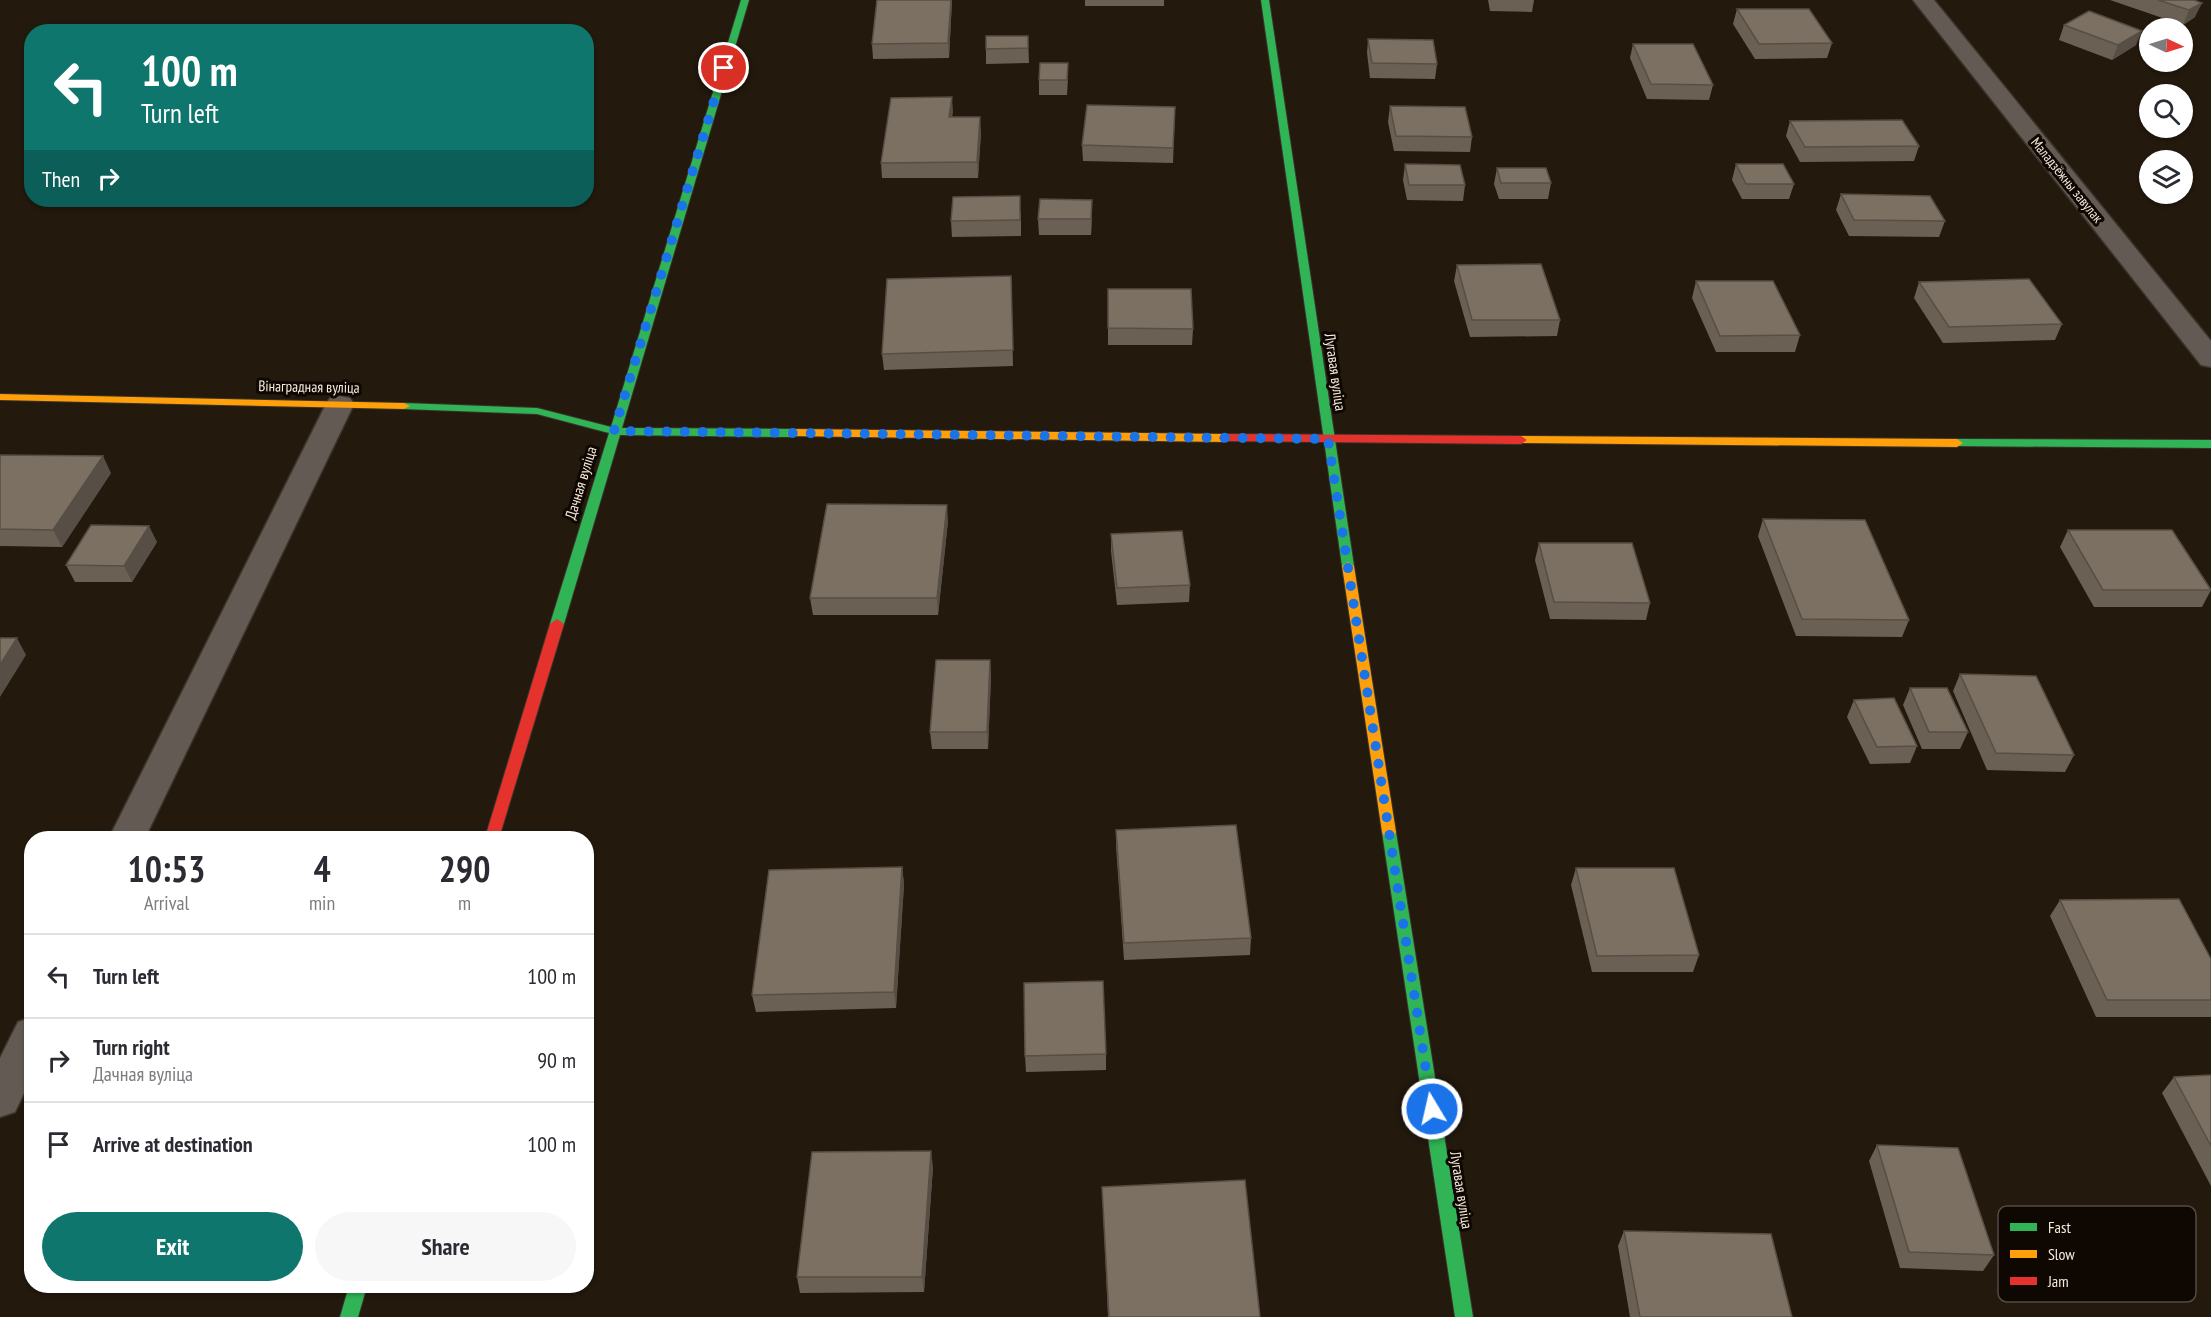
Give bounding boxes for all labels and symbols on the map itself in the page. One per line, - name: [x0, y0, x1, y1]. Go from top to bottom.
- north arrow: [2139, 18, 2193, 72]
- pin: [698, 42, 749, 93]
- street label: Маладзёжны завулак: [2027, 134, 2107, 227]
- street label: Лугавая вуліца: [1321, 331, 1350, 412]
- street label: Вінаградная вуліца: [258, 376, 360, 397]
- street label: Дачная вуліца: [560, 444, 601, 522]
- position arrow: [1400, 1077, 1464, 1141]
- street label: Лугавая вуліца: [1446, 1149, 1477, 1230]
- legend: [1998, 1206, 2196, 1302]
- text: Fast: [2048, 1217, 2071, 1237]
- text: Slow: [2048, 1244, 2075, 1264]
- text: Jam: [2047, 1271, 2069, 1291]

